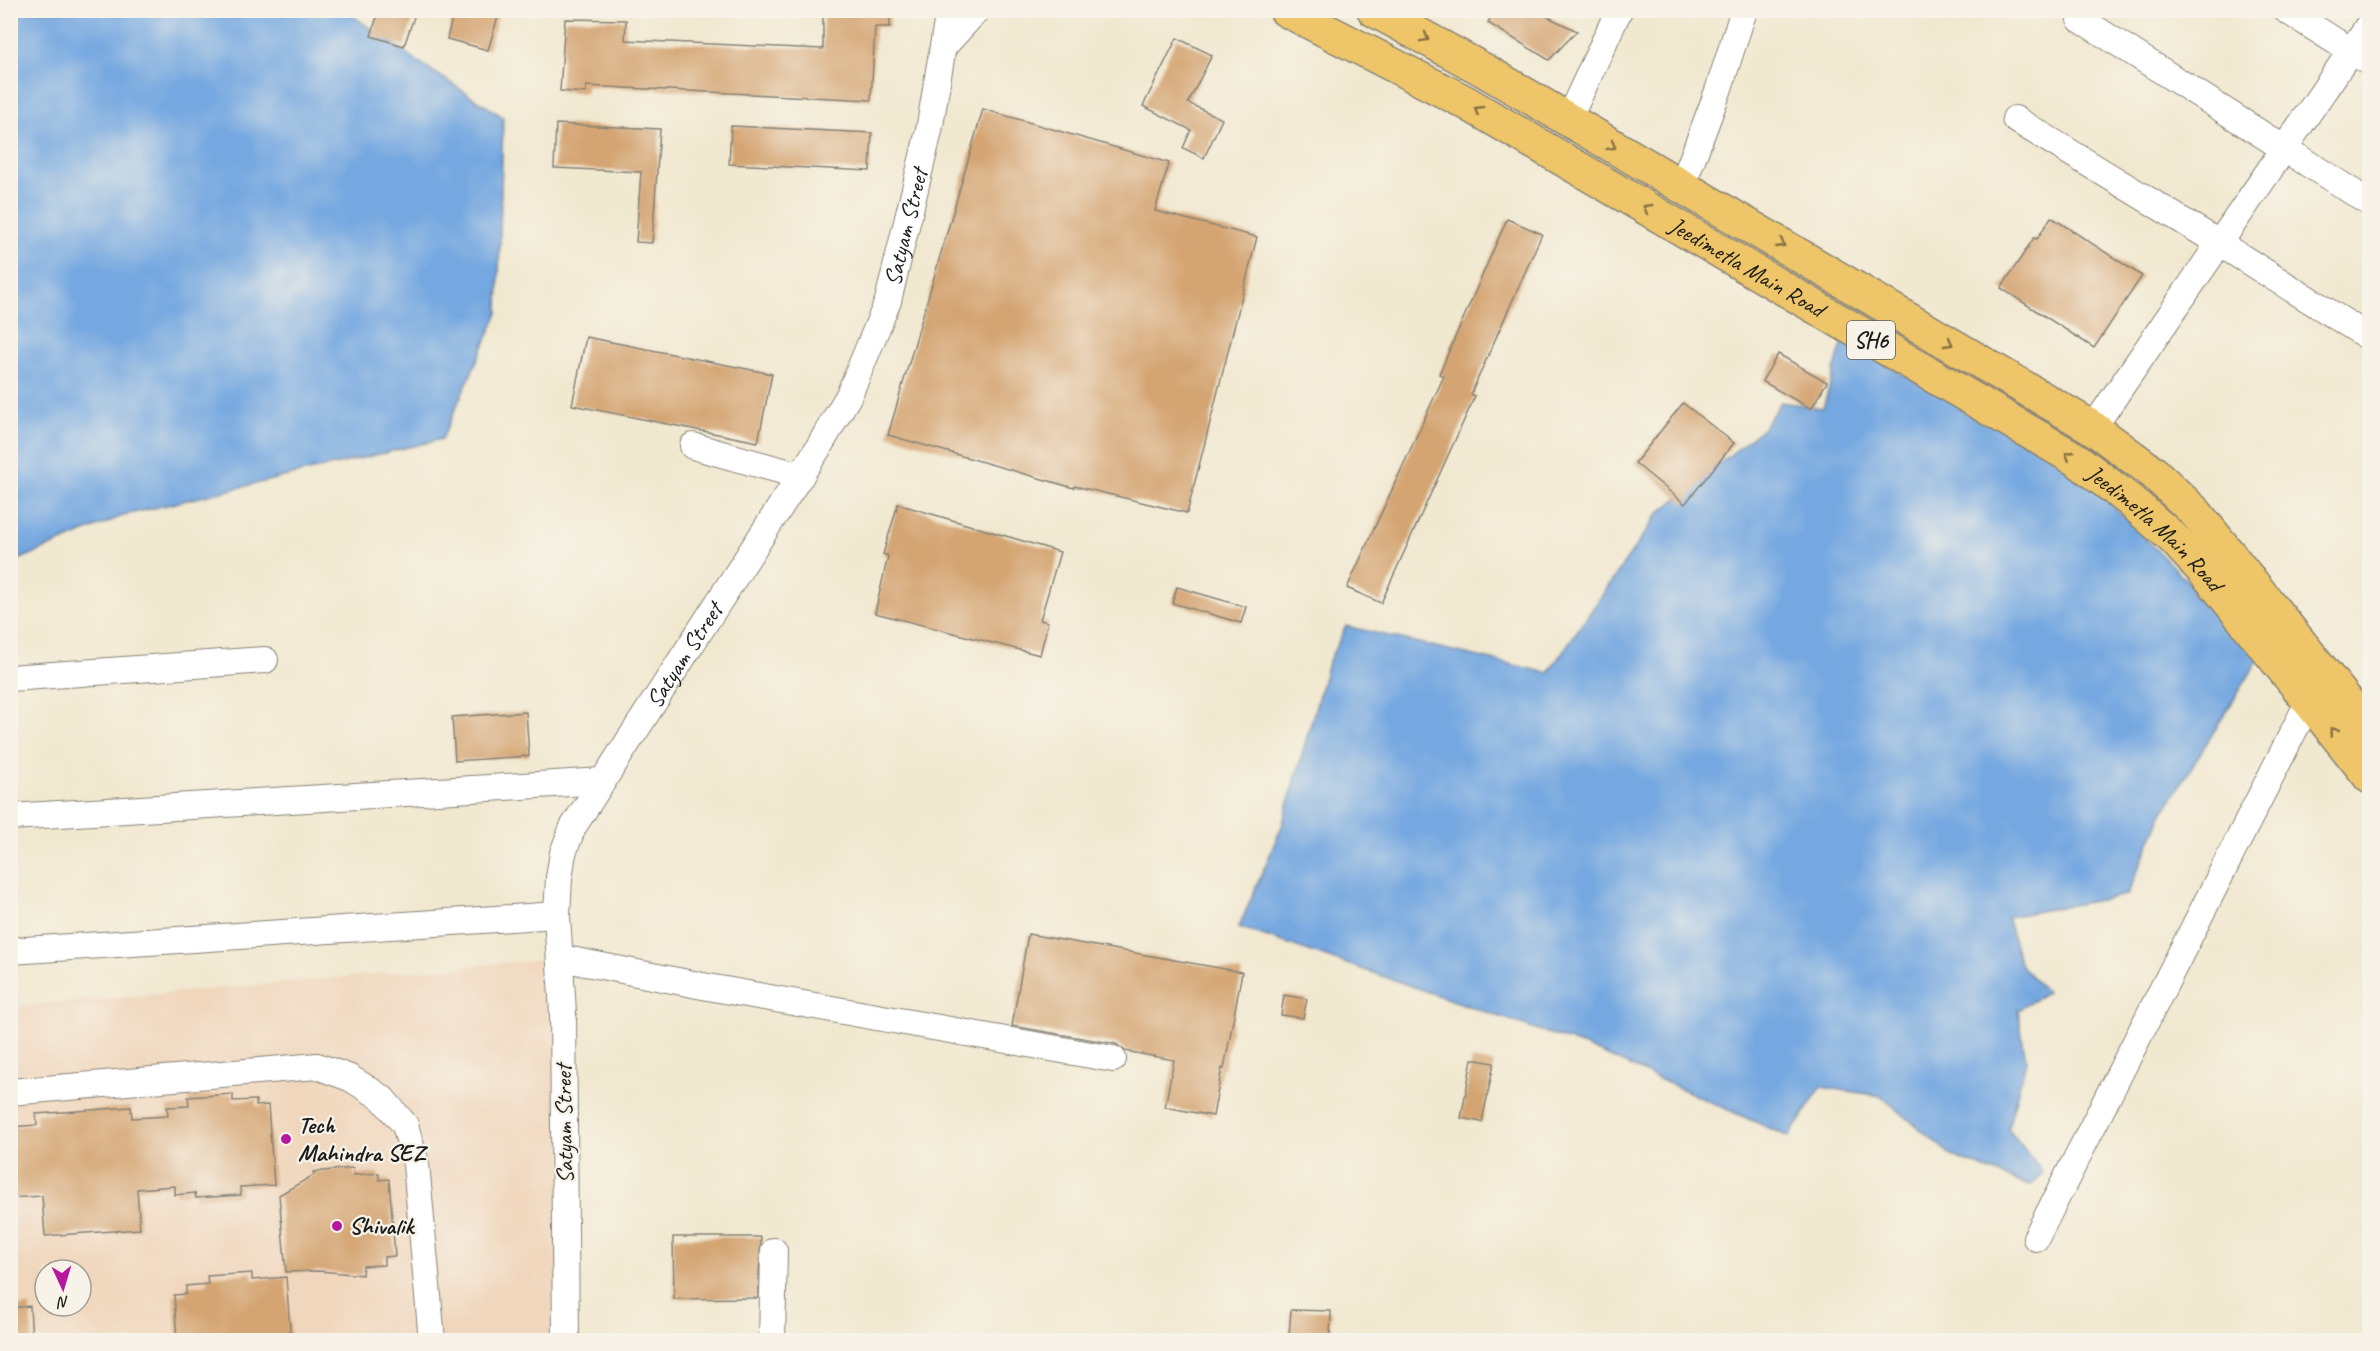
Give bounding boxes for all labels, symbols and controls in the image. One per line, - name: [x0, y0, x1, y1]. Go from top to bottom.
- one-way arrow: [1419, 31, 1429, 42]
- one-way arrow: [1474, 106, 1484, 117]
- one-way arrow: [1606, 138, 1617, 150]
- street label: Satyam Street: [877, 163, 935, 289]
- one-way arrow: [1643, 204, 1653, 216]
- street label: Jeedimetla Main Road: [1663, 209, 1833, 326]
- one-way arrow: [1775, 237, 1785, 248]
- road number: SH6: [1847, 321, 1895, 359]
- one-way arrow: [1943, 335, 1953, 347]
- one-way arrow: [2065, 451, 2075, 462]
- street label: Jeedimetla Main Road: [2080, 457, 2232, 600]
- street label: Satyam Street: [639, 594, 731, 713]
- one-way arrow: [2329, 727, 2340, 738]
- street label: Satyam Street: [548, 1061, 580, 1184]
- place label: Tech Mahindra SEZ: [298, 1110, 429, 1168]
- marker: Tech Mahindra SEZ: [279, 1132, 293, 1146]
- place label: Shivalik: [349, 1211, 415, 1241]
- marker: Shivalik: [330, 1219, 344, 1233]
- north arrow: [33, 1258, 93, 1318]
- text: N: [55, 1292, 70, 1313]

